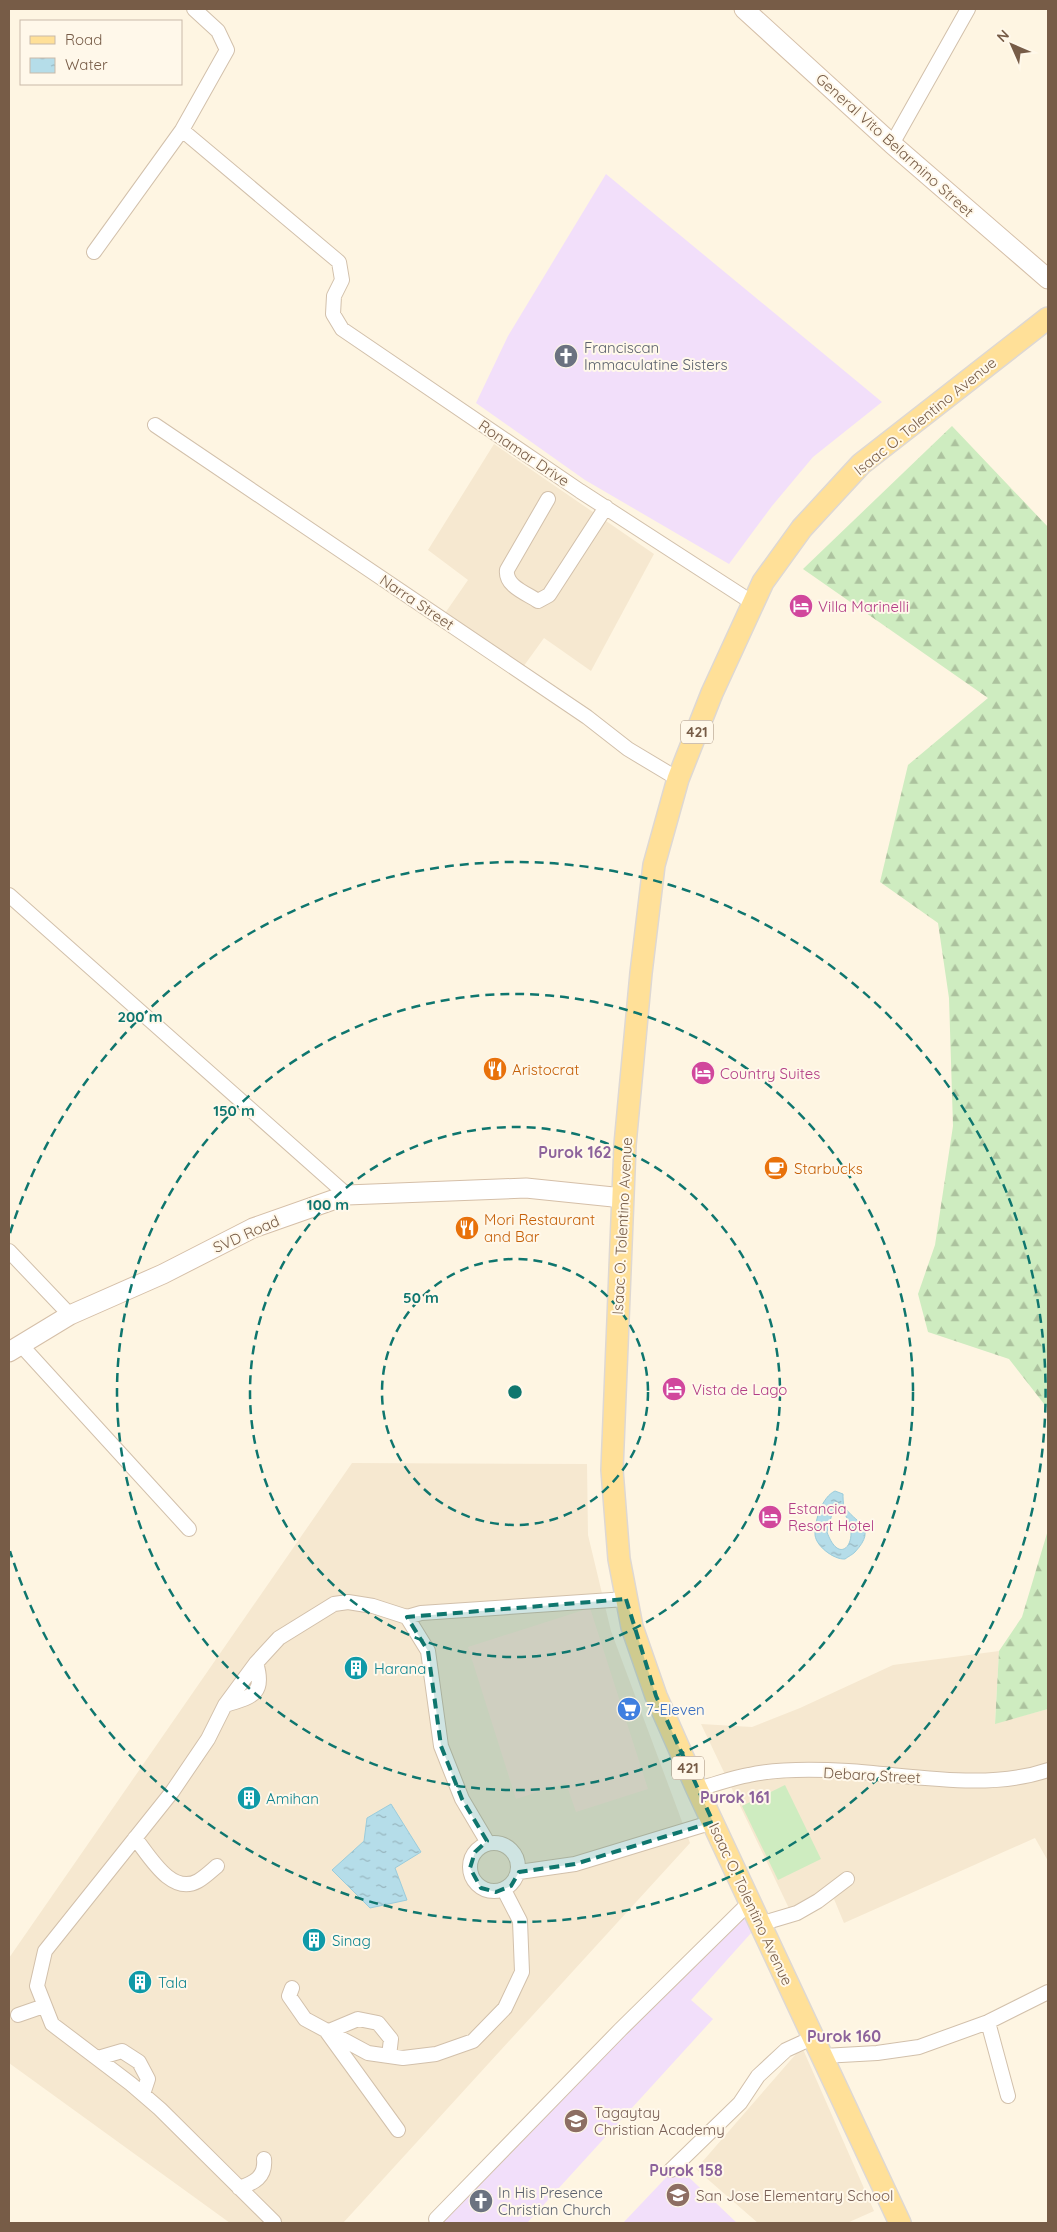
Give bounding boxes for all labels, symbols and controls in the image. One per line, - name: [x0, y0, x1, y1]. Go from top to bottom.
- legend: [20, 20, 182, 85]
- north arrow: [987, 20, 1037, 70]
- text: N: [993, 26, 1013, 46]
- text: Road: [65, 30, 102, 49]
- text: Water: [65, 55, 108, 74]
- street label: General Vito Belarmino Street: [812, 69, 978, 221]
- place label: Franciscan Immaculatine Sisters: [584, 338, 728, 374]
- church icon: Franciscan Immaculatine Sisters: [553, 343, 579, 369]
- street label: Isaac O. Tolentino Avenue: [850, 353, 1000, 479]
- street label: Ronamar Drive: [475, 416, 573, 490]
- street label: Narra Street: [376, 570, 458, 634]
- hotel icon: Villa Marinelli: [788, 593, 814, 619]
- place label: Villa Marinelli: [818, 597, 909, 616]
- road number: 421: [681, 720, 713, 744]
- text: 200 m: [118, 1007, 163, 1026]
- restaurant icon: Aristocrat: [482, 1056, 508, 1082]
- place label: Aristocrat: [512, 1060, 579, 1079]
- hotel icon: Country Suites: [690, 1060, 716, 1086]
- place label: Country Suites: [720, 1064, 820, 1083]
- text: 150 m: [213, 1101, 255, 1120]
- street label: Isaac O. Tolentino Avenue: [608, 1137, 636, 1315]
- district label: Purok 162: [538, 1142, 612, 1162]
- cafe icon: Starbucks: [763, 1155, 789, 1181]
- place label: Starbucks: [794, 1159, 863, 1178]
- text: 100 m: [307, 1195, 349, 1214]
- place label: Mori Restaurant and Bar: [484, 1210, 595, 1246]
- street label: SVD Road: [210, 1211, 282, 1257]
- restaurant icon: Mori Restaurant and Bar: [454, 1215, 480, 1241]
- text: 50 m: [403, 1288, 439, 1307]
- hotel icon: Vista de Lago: [661, 1376, 687, 1402]
- place label: Vista de Lago: [692, 1380, 787, 1399]
- centre of rings: [506, 1383, 524, 1401]
- place label: Estancia Resort Hotel: [788, 1499, 874, 1535]
- hotel icon: Estancia Resort Hotel: [757, 1504, 783, 1530]
- building icon: Harana: [343, 1655, 369, 1681]
- place label: Harana: [374, 1659, 426, 1678]
- supermarket icon: 7-Eleven: [616, 1696, 642, 1722]
- place label: 7-Eleven: [646, 1700, 705, 1719]
- road number: 421: [672, 1756, 704, 1780]
- street label: Debara Street: [823, 1763, 921, 1787]
- building icon: Amihan: [236, 1785, 262, 1811]
- district label: Purok 161: [700, 1787, 770, 1807]
- place label: Amihan: [266, 1789, 319, 1808]
- street label: Isaac O. Tolentino Avenue: [705, 1820, 797, 1988]
- building icon: Sinag: [301, 1927, 327, 1953]
- place label: Sinag: [332, 1931, 371, 1950]
- building icon: Tala: [127, 1969, 153, 1995]
- place label: Tala: [158, 1973, 187, 1992]
- district label: Purok 160: [807, 2026, 881, 2046]
- place label: Tagaytay Christian Academy: [594, 2103, 725, 2139]
- school or university icon: Tagaytay Christian Academy: [563, 2108, 589, 2134]
- district label: Purok 158: [649, 2160, 723, 2180]
- school or university icon: San Jose Elementary School: [665, 2182, 691, 2208]
- place label: In His Presence Christian Church: [498, 2183, 611, 2219]
- place label: San Jose Elementary School: [696, 2186, 894, 2205]
- church icon: In His Presence Christian Church: [468, 2188, 494, 2214]

